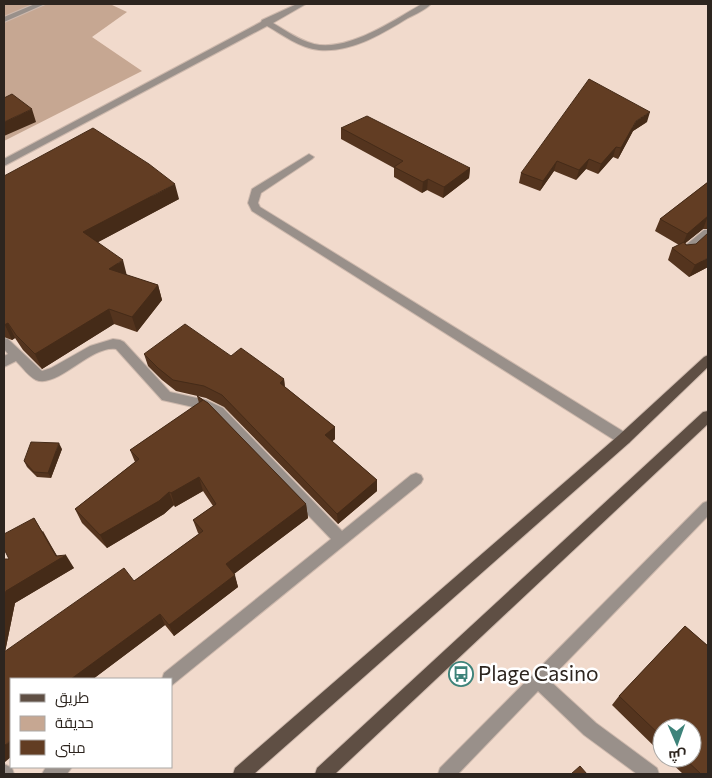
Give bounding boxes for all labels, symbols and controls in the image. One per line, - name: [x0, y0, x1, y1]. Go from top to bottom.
- place label: Plage Casino: [478, 660, 599, 685]
- bus stop icon: Plage Casino: [448, 661, 474, 687]
- legend: [10, 678, 172, 768]
- text: طريق: [55, 688, 89, 708]
- text: حديقة: [55, 713, 94, 731]
- north arrow: [652, 718, 702, 768]
- text: مبنى: [55, 738, 86, 758]
- text: ش: [668, 747, 687, 765]

